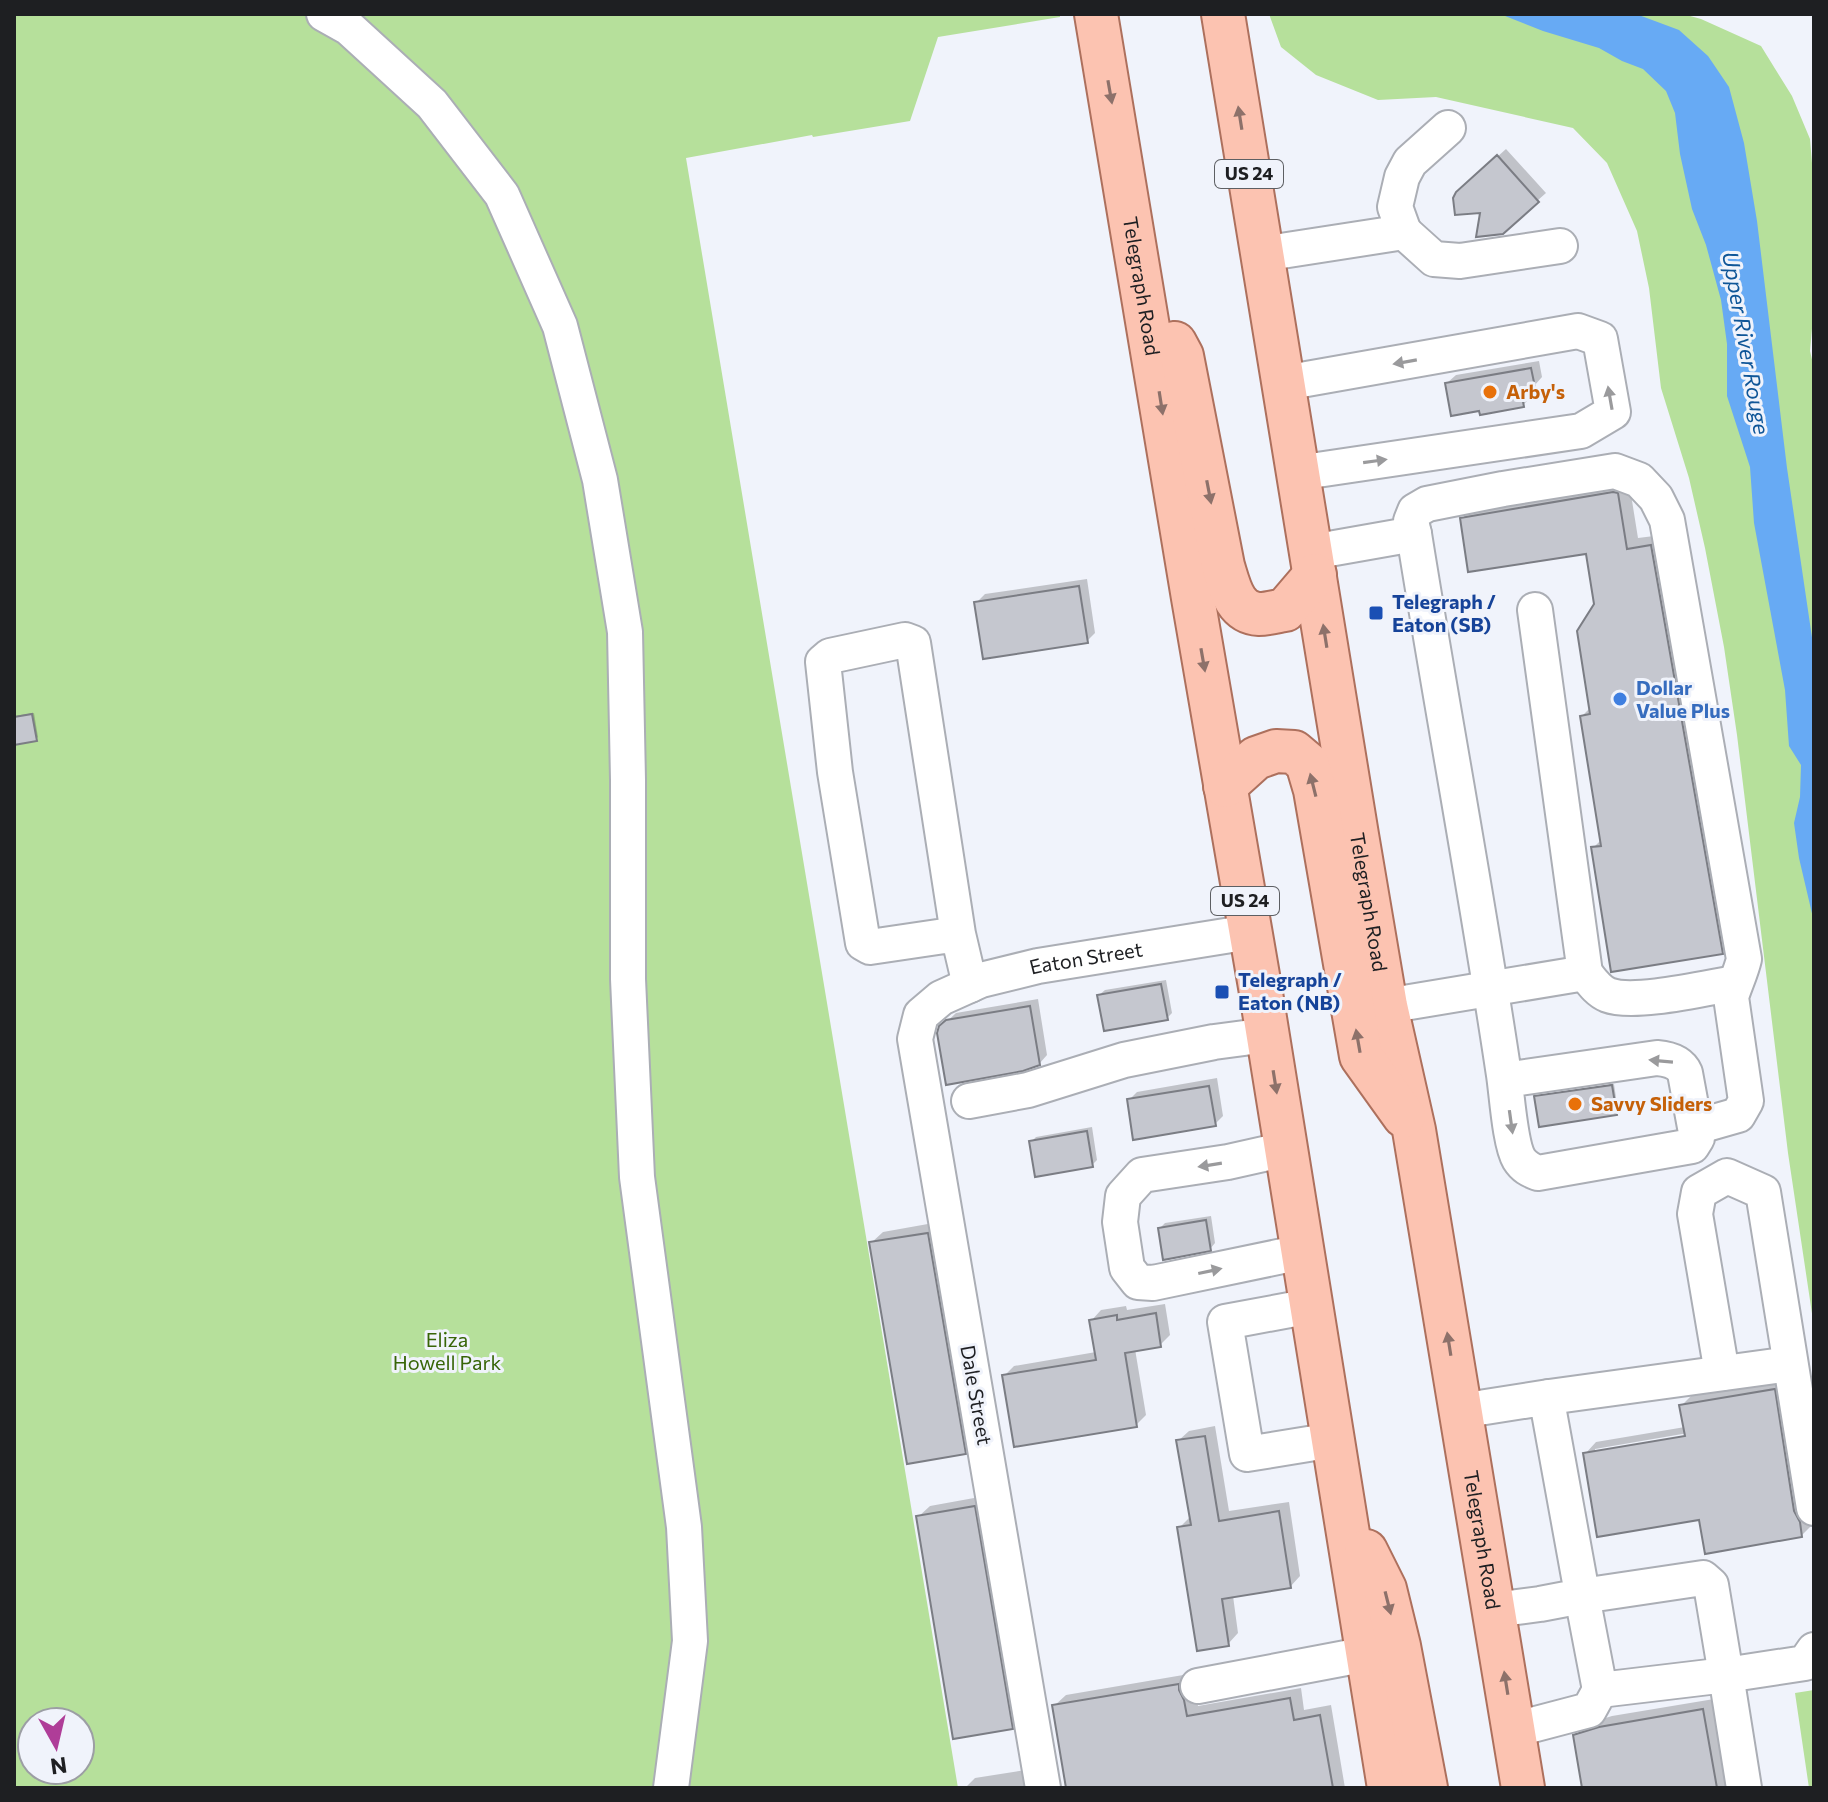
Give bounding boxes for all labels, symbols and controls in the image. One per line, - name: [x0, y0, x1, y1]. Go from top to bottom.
- one-way arrow: [1104, 79, 1116, 104]
- one-way arrow: [1233, 105, 1246, 130]
- road number: US 24: [1215, 160, 1283, 188]
- street label: Telegraph Road: [1119, 215, 1166, 357]
- water label: Upper River Rouge: [1717, 249, 1776, 437]
- one-way arrow: [1392, 356, 1417, 368]
- place label: Arby's: [1506, 379, 1565, 403]
- marker: Arby's: [1481, 383, 1499, 401]
- one-way arrow: [1604, 385, 1616, 410]
- one-way arrow: [1156, 391, 1168, 416]
- one-way arrow: [1362, 454, 1387, 467]
- one-way arrow: [1203, 479, 1216, 504]
- place label: Telegraph / Eaton (SB): [1392, 589, 1496, 636]
- marker: Telegraph / Eaton (SB): [1367, 604, 1385, 622]
- one-way arrow: [1318, 623, 1331, 648]
- one-way arrow: [1198, 648, 1210, 673]
- place label: Dollar Value Plus: [1636, 675, 1730, 722]
- marker: Dollar Value Plus: [1611, 690, 1629, 708]
- one-way arrow: [1307, 773, 1319, 798]
- street label: Telegraph Road: [1346, 831, 1393, 973]
- road number: US 24: [1211, 887, 1279, 915]
- street label: Eaton Street: [1027, 936, 1144, 979]
- place label: Telegraph / Eaton (NB): [1238, 967, 1342, 1014]
- marker: Telegraph / Eaton (NB): [1213, 983, 1231, 1001]
- one-way arrow: [1351, 1028, 1364, 1053]
- one-way arrow: [1648, 1054, 1673, 1067]
- one-way arrow: [1269, 1070, 1282, 1095]
- place label: Savvy Sliders: [1591, 1091, 1712, 1115]
- marker: Savvy Sliders: [1566, 1095, 1584, 1113]
- one-way arrow: [1505, 1110, 1518, 1135]
- one-way arrow: [1197, 1159, 1222, 1172]
- one-way arrow: [1198, 1264, 1223, 1277]
- park label: Eliza Howell Park: [393, 1327, 501, 1374]
- one-way arrow: [1443, 1331, 1455, 1356]
- street label: Dale Street: [956, 1343, 998, 1447]
- street label: Telegraph Road: [1460, 1469, 1506, 1611]
- one-way arrow: [1383, 1591, 1395, 1616]
- one-way arrow: [1499, 1671, 1511, 1696]
- north arrow: [16, 1706, 96, 1786]
- text: N: [49, 1752, 69, 1781]

